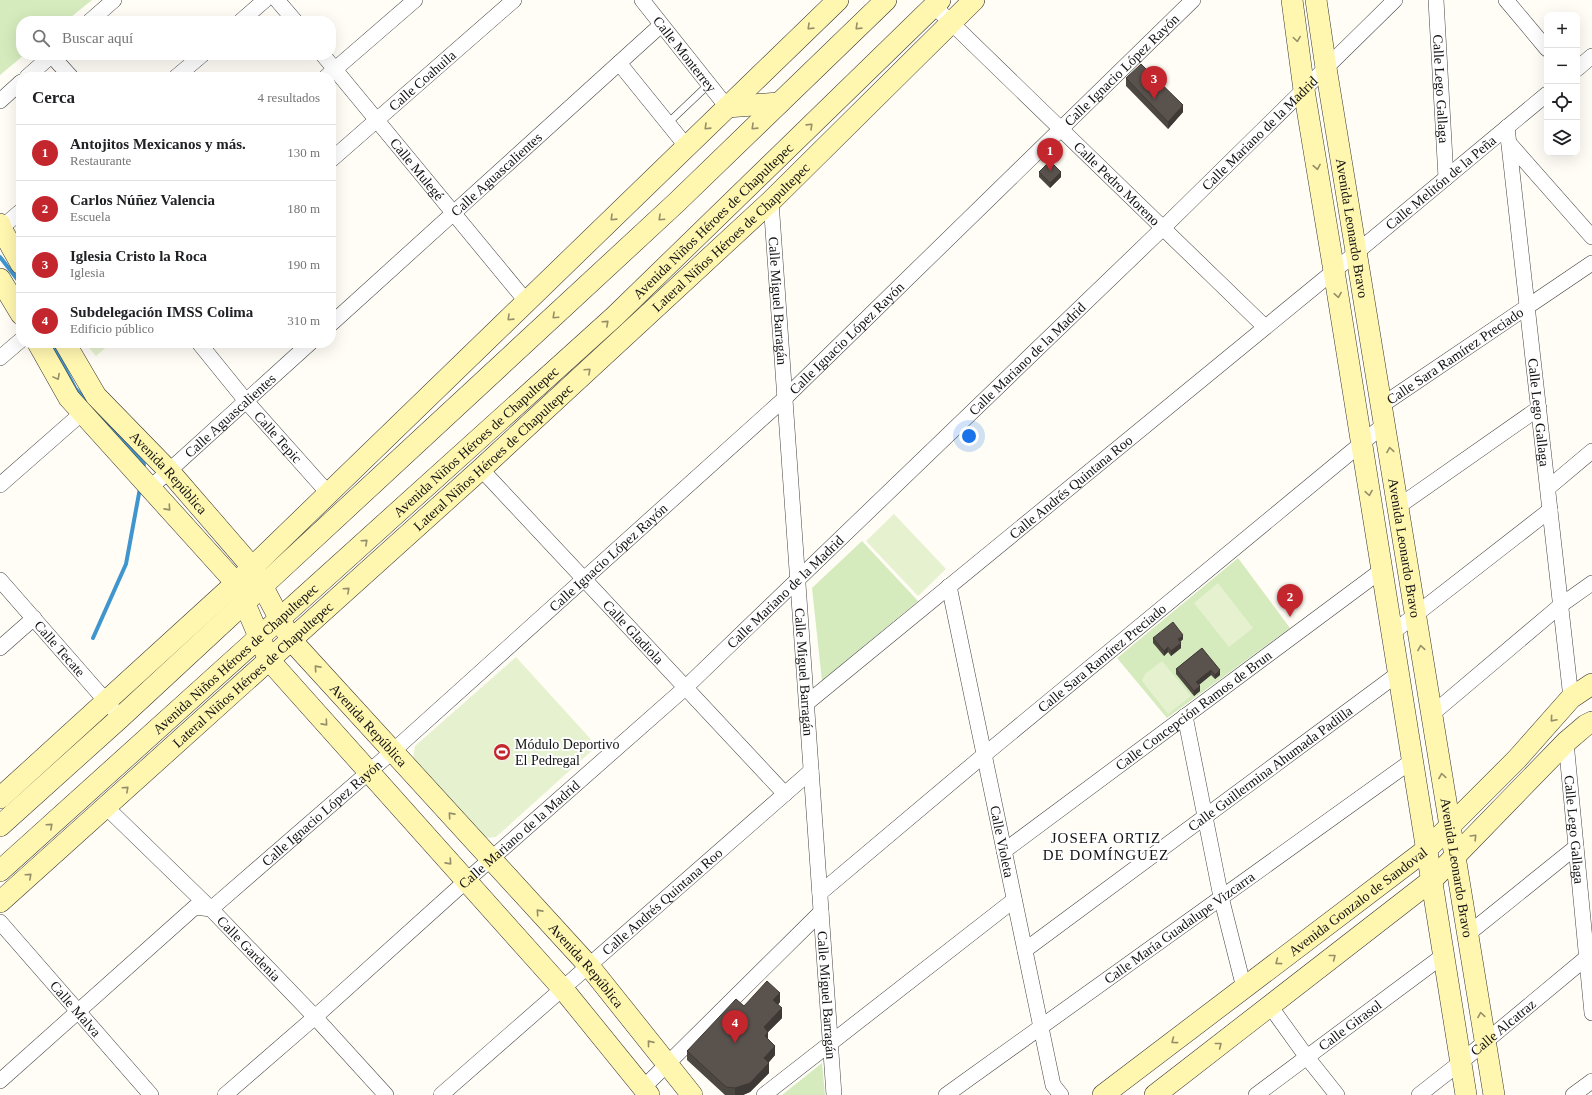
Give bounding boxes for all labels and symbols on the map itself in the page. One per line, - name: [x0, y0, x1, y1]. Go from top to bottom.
- street label: Calle Ignacio López Rayón: [1062, 11, 1182, 129]
- street label: Calle Monterrey: [650, 14, 719, 95]
- one-way arrow: [807, 22, 815, 30]
- one-way arrow: [855, 22, 863, 30]
- street label: Calle Lego Gallaga: [1430, 34, 1451, 144]
- one-way arrow: [1292, 36, 1301, 42]
- street label: Calle Coahuila: [386, 47, 459, 114]
- pin: 3: [1141, 66, 1167, 99]
- street label: Calle Mariano de la Madrid: [1199, 74, 1321, 193]
- one-way arrow: [704, 122, 711, 129]
- one-way arrow: [751, 123, 759, 130]
- one-way arrow: [805, 123, 813, 131]
- street label: Calle Aguascalientes: [448, 130, 545, 220]
- street label: Calle Melitón de la Peña: [1383, 132, 1500, 233]
- street label: Calle Mulegé: [387, 135, 447, 203]
- pin: 1: [1037, 138, 1063, 171]
- street label: Calle Pedro Moreno: [1071, 139, 1163, 229]
- street label: Avenida Niños Héroes de Chapultepec: [630, 140, 796, 302]
- street label: Avenida Leonardo Bravo: [1333, 157, 1371, 299]
- street label: Lateral Niños Héroes de Chapultepec: [649, 160, 813, 315]
- one-way arrow: [1312, 164, 1321, 170]
- one-way arrow: [610, 213, 618, 220]
- one-way arrow: [658, 213, 666, 220]
- street label: Calle Miguel Barragán: [766, 236, 790, 365]
- street label: Calle Ignacio López Rayón: [787, 279, 907, 397]
- one-way arrow: [1333, 292, 1342, 298]
- street label: Calle Mariano de la Madrid: [966, 300, 1089, 418]
- street label: Calle Sara Ramírez Preciado: [1384, 305, 1526, 408]
- one-way arrow: [552, 311, 560, 318]
- one-way arrow: [507, 313, 515, 321]
- one-way arrow: [601, 321, 609, 328]
- street label: Calle Lego Gallaga: [1525, 357, 1552, 468]
- street label: Avenida Niños Héroes de Chapultepec: [391, 364, 562, 520]
- one-way arrow: [583, 368, 591, 375]
- street label: Calle Aguascalientes: [182, 371, 279, 461]
- one-way arrow: [53, 373, 60, 380]
- street label: Lateral Niños Héroes de Chapultepec: [411, 381, 576, 534]
- street label: Calle Tepic: [251, 409, 305, 466]
- your location: [959, 426, 979, 446]
- street label: Avenida República: [127, 429, 210, 518]
- street label: Calle Andrés Quintana Roo: [1007, 432, 1136, 542]
- one-way arrow: [1386, 447, 1394, 453]
- street label: Avenida Leonardo Bravo: [1385, 477, 1423, 619]
- one-way arrow: [1365, 490, 1373, 496]
- street label: Calle Ignacio López Rayón: [546, 501, 671, 615]
- one-way arrow: [163, 503, 170, 510]
- street label: Calle Mariano de la Madrid: [724, 533, 847, 651]
- one-way arrow: [360, 540, 368, 547]
- street label: Avenida Niños Héroes de Chapultepec: [150, 581, 321, 737]
- pin: 2: [1277, 584, 1303, 617]
- one-way arrow: [342, 587, 350, 594]
- street label: Calle Gladiola: [600, 597, 667, 668]
- street label: Lateral Niños Héroes de Chapultepec: [170, 599, 336, 751]
- street label: Calle Sara Ramírez Preciado: [1035, 601, 1169, 715]
- street label: Calle Miguel Barragán: [792, 607, 816, 736]
- street label: Calle Tecate: [31, 618, 88, 680]
- one-way arrow: [1418, 645, 1426, 651]
- street label: Calle Concepción Ramos de Brun: [1113, 648, 1275, 773]
- one-way arrow: [314, 665, 321, 672]
- street label: Avenida República: [327, 681, 410, 770]
- street label: Calle Guillermina Ahumada Padilla: [1185, 703, 1356, 835]
- one-way arrow: [1550, 714, 1557, 722]
- one-way arrow: [321, 719, 328, 726]
- place label: Módulo Deportivo El Pedregal: [515, 737, 620, 768]
- sports icon: Módulo Deportivo El Pedregal: [492, 742, 512, 762]
- street label: Calle Ignacio López Rayón: [259, 757, 385, 869]
- one-way arrow: [1438, 773, 1447, 779]
- street label: Calle Lego Gallaga: [1561, 775, 1587, 885]
- street label: Calle Mariano de la Madrid: [456, 778, 583, 892]
- one-way arrow: [121, 787, 128, 794]
- street label: Avenida Leonardo Bravo: [1438, 797, 1475, 939]
- street label: Calle Violeta: [987, 804, 1017, 880]
- one-way arrow: [449, 813, 456, 820]
- one-way arrow: [45, 824, 53, 831]
- district label: JOSEFA ORTIZ DE DOMÍNGUEZ: [1043, 830, 1169, 863]
- one-way arrow: [1470, 834, 1477, 842]
- street label: Calle Andrés Quintana Roo: [599, 845, 726, 958]
- street label: Avenida Gonzalo de Sandoval: [1286, 845, 1430, 959]
- one-way arrow: [445, 857, 452, 865]
- street label: Calle María Guadalupe Vizcarra: [1101, 869, 1258, 987]
- one-way arrow: [24, 874, 32, 881]
- one-way arrow: [536, 909, 543, 916]
- street label: Calle Gardenia: [214, 913, 284, 985]
- street label: Avenida República: [545, 920, 627, 1011]
- street label: Calle Miguel Barragán: [814, 931, 838, 1060]
- one-way arrow: [1329, 955, 1336, 962]
- one-way arrow: [1275, 957, 1282, 965]
- street label: Calle Malva: [47, 978, 104, 1040]
- street label: Calle Alcatraz: [1468, 996, 1539, 1059]
- street label: Calle Girasol: [1316, 997, 1385, 1054]
- pin: 4: [722, 1010, 748, 1043]
- one-way arrow: [1477, 1012, 1486, 1018]
- one-way arrow: [1172, 1036, 1179, 1043]
- one-way arrow: [648, 1040, 655, 1047]
- one-way arrow: [1215, 1043, 1222, 1050]

